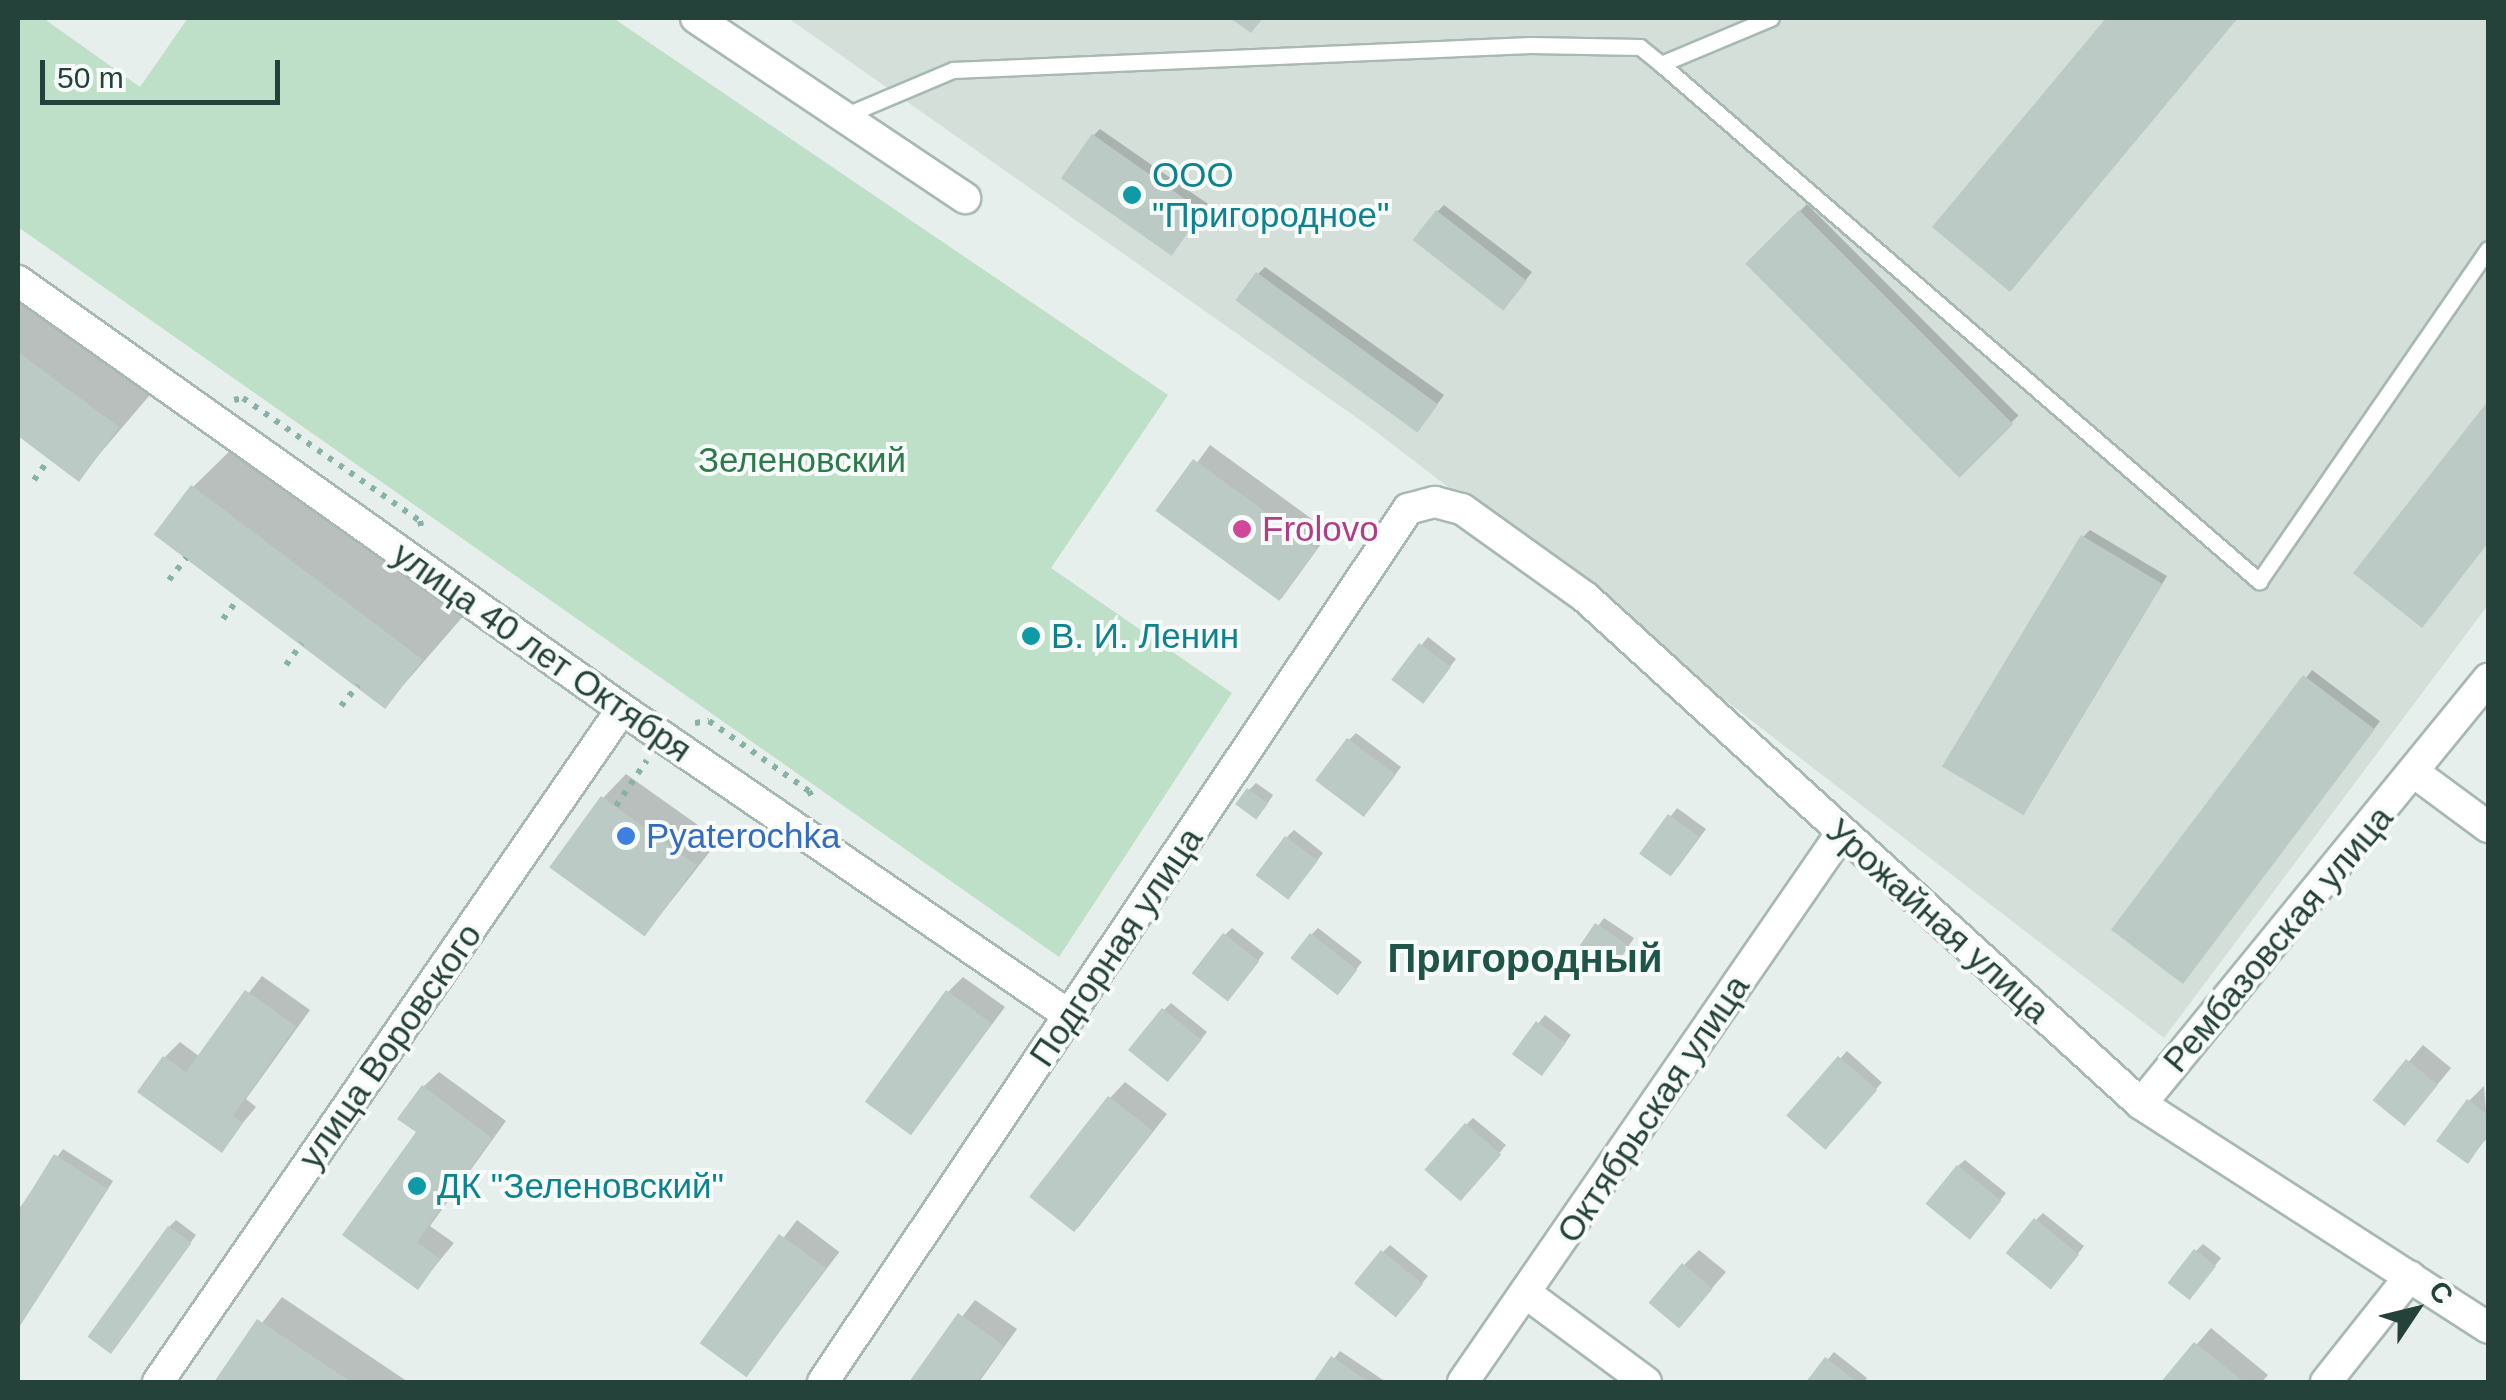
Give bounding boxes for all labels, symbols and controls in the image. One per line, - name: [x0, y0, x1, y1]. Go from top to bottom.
- scale bar: [45, 40, 285, 102]
- text: 50 m: [57, 61, 124, 94]
- place label: ООО "Пригородное": [1152, 154, 1389, 236]
- marker: ООО "Пригородное": [1121, 184, 1143, 206]
- park label: Зеленовский: [698, 439, 906, 481]
- place label: Frolovo: [1262, 508, 1379, 550]
- marker: Frolovo: [1231, 518, 1253, 540]
- street label: улица 40 лет Октября: [385, 533, 699, 771]
- place label: В. И. Ленин: [1051, 615, 1239, 657]
- marker: В. И. Ленин: [1020, 625, 1042, 647]
- street label: Рембазовская улица: [2154, 797, 2402, 1081]
- street label: Урожайная улица: [1818, 810, 2058, 1032]
- place label: Pyaterochka: [646, 815, 841, 857]
- street label: Подгорная улица: [1021, 820, 1211, 1074]
- marker: Pyaterochka: [615, 825, 637, 847]
- street label: улица Воровского: [290, 915, 490, 1177]
- district label: Пригородный: [1388, 934, 1662, 982]
- street label: Октябрьская улица: [1548, 967, 1758, 1251]
- place label: ДК "Зеленовский": [437, 1165, 724, 1207]
- marker: ДК "Зеленовский": [406, 1175, 428, 1197]
- north arrow: [2366, 1260, 2466, 1360]
- text: С: [2422, 1275, 2459, 1310]

